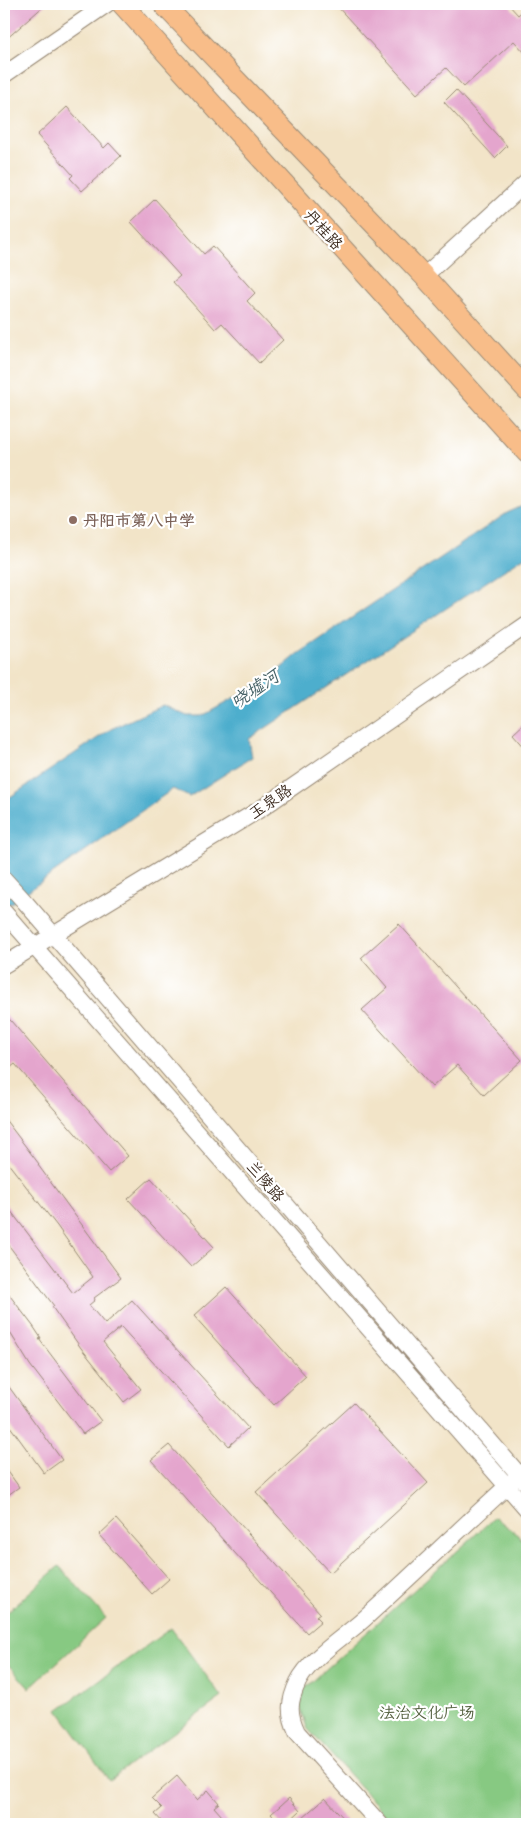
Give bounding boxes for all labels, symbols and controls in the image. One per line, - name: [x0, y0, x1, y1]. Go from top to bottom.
- street label: 丹桂路: [298, 205, 347, 256]
- place label: 丹阳市第八中学: [83, 511, 195, 534]
- marker: 丹阳市第八中学: [67, 514, 79, 526]
- water label: 哓墟河: [227, 664, 288, 717]
- street label: 玉泉路: [245, 780, 298, 826]
- street label: 兰陵路: [240, 1157, 289, 1208]
- park label: 法治文化广场: [379, 1703, 475, 1726]

